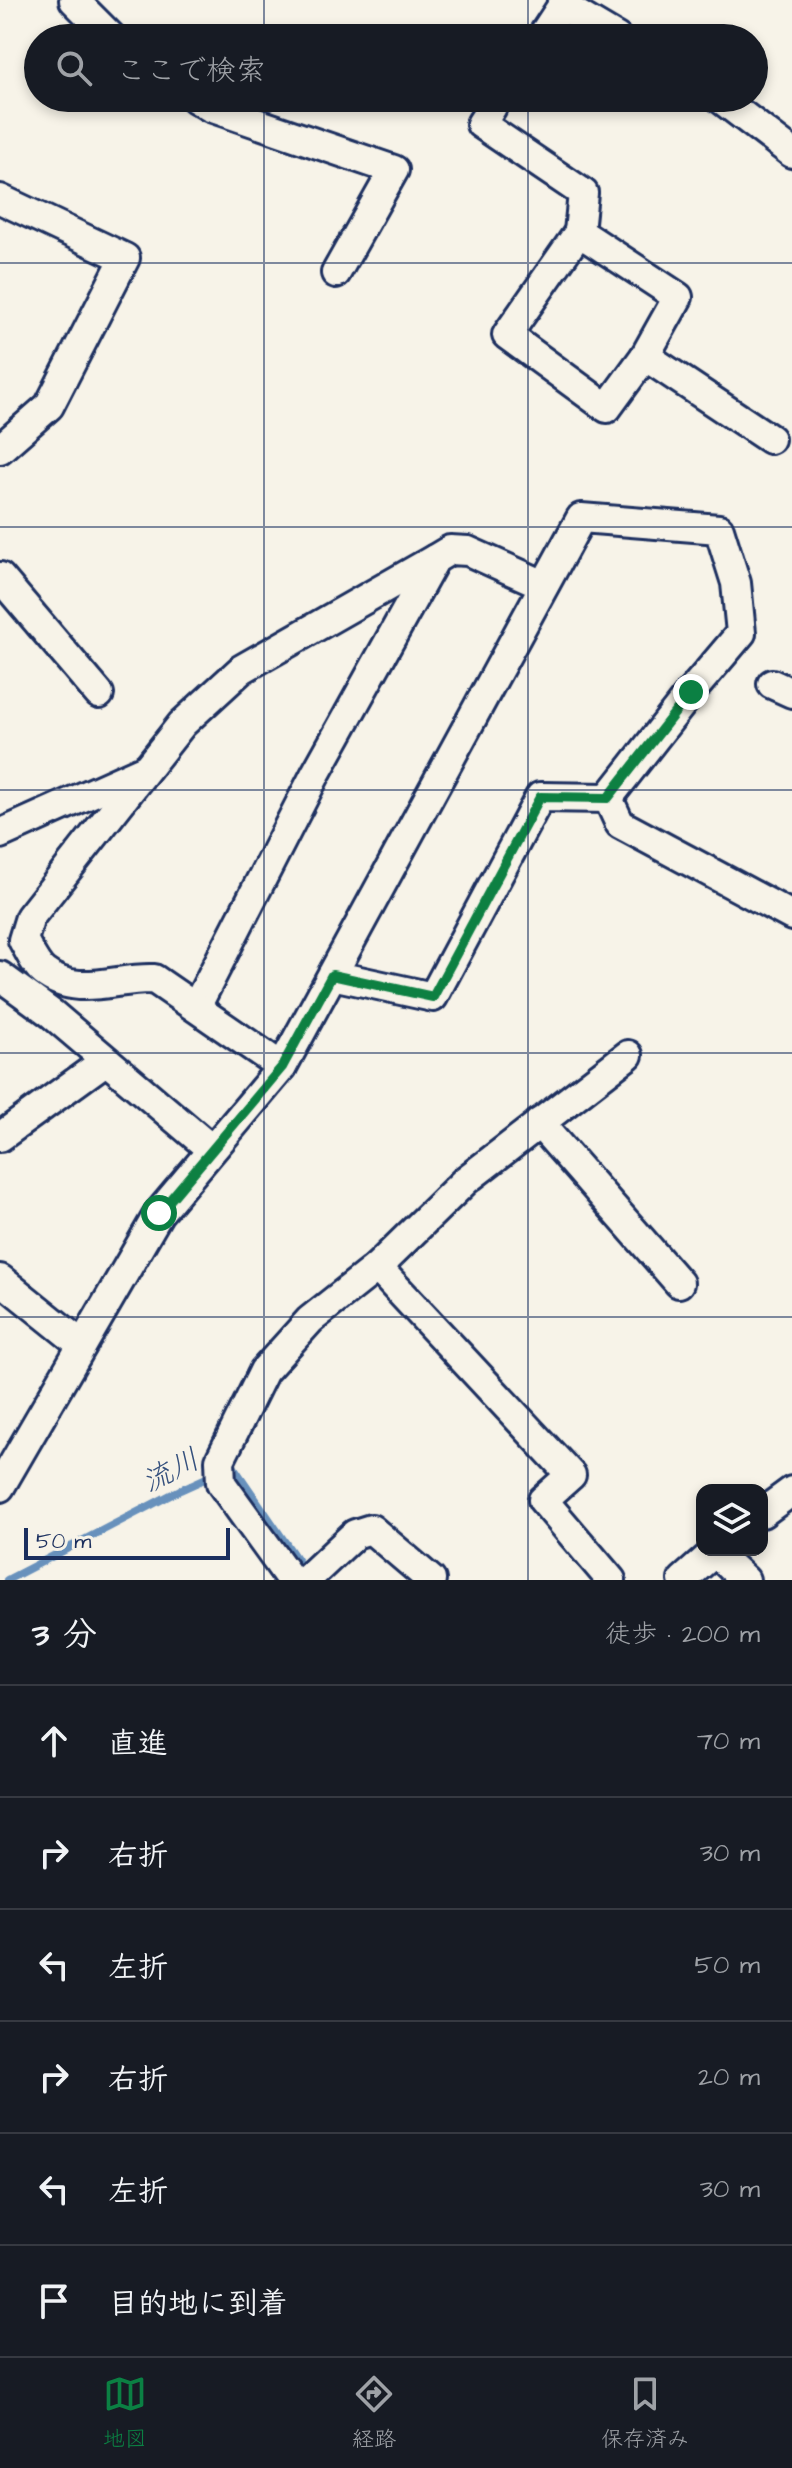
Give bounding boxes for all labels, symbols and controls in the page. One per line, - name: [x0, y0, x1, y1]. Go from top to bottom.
- search box: [24, 24, 768, 112]
- icon: search: [52, 46, 96, 90]
- text: ここで検索: [116, 50, 266, 92]
- route end: [673, 674, 709, 710]
- route start: [141, 1195, 177, 1231]
- water label: 流川: [135, 1439, 207, 1503]
- map controls: [696, 1484, 768, 1556]
- button: layers: [696, 1484, 768, 1556]
- scale bar: [24, 1524, 230, 1560]
- text: 50 m: [36, 1526, 91, 1557]
- text: 3 分: [32, 1611, 97, 1659]
- text: 徒歩 · 200 m: [605, 1616, 760, 1652]
- icon: ahead: [32, 1719, 76, 1763]
- text: 直進: [108, 1723, 168, 1765]
- text: 70 m: [697, 1723, 760, 1759]
- icon: right: [32, 1831, 76, 1875]
- text: 右折: [108, 1835, 168, 1877]
- text: 30 m: [700, 1835, 760, 1871]
- icon: left: [32, 1943, 76, 1987]
- text: 左折: [108, 1947, 168, 1989]
- text: 50 m: [695, 1947, 760, 1983]
- icon: right: [32, 2055, 76, 2099]
- text: 右折: [108, 2059, 168, 2101]
- text: 20 m: [698, 2059, 760, 2095]
- icon: left: [32, 2167, 76, 2211]
- text: 左折: [108, 2171, 168, 2213]
- text: 30 m: [700, 2171, 760, 2207]
- icon: arrive: [32, 2279, 76, 2323]
- text: 目的地に到着: [108, 2283, 288, 2325]
- tab: 地図: [103, 2372, 147, 2455]
- tab: 経路: [352, 2372, 396, 2455]
- tab: 保存済み: [601, 2372, 689, 2455]

